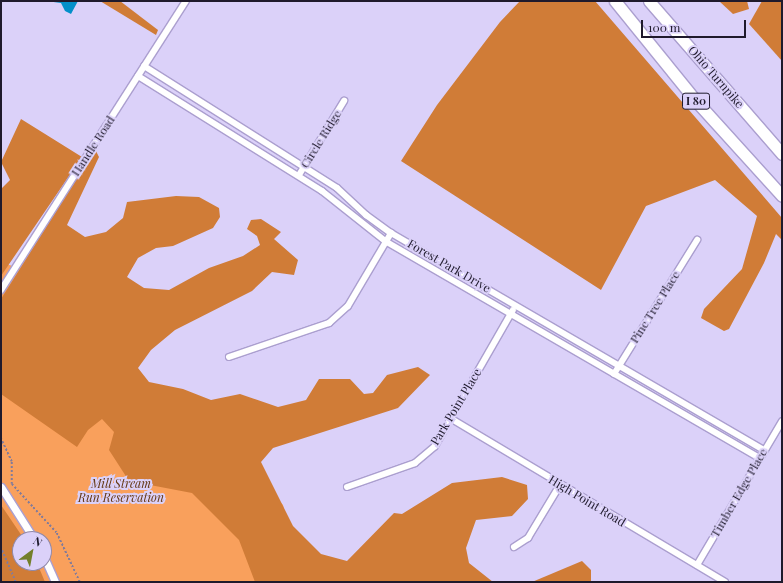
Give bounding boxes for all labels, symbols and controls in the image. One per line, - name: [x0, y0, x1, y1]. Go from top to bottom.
- scale bar: [643, 12, 748, 38]
- text: 100 m: [648, 19, 680, 35]
- street label: Ohio Turnpike: [685, 43, 747, 111]
- road number: I 80: [682, 92, 710, 110]
- street label: Circle Ridge: [298, 107, 344, 171]
- street label: Handle Road: [68, 113, 118, 179]
- street label: Forest Park Drive: [405, 236, 493, 296]
- street label: Pine Tree Place: [627, 268, 683, 346]
- street label: Park Point Place: [427, 366, 485, 448]
- street label: Timber Edge Place: [708, 446, 770, 540]
- street label: High Point Road: [546, 472, 628, 530]
- park label: Mill Stream Run Reservation: [78, 477, 164, 505]
- north arrow: [12, 531, 52, 571]
- text: N: [31, 533, 45, 550]

